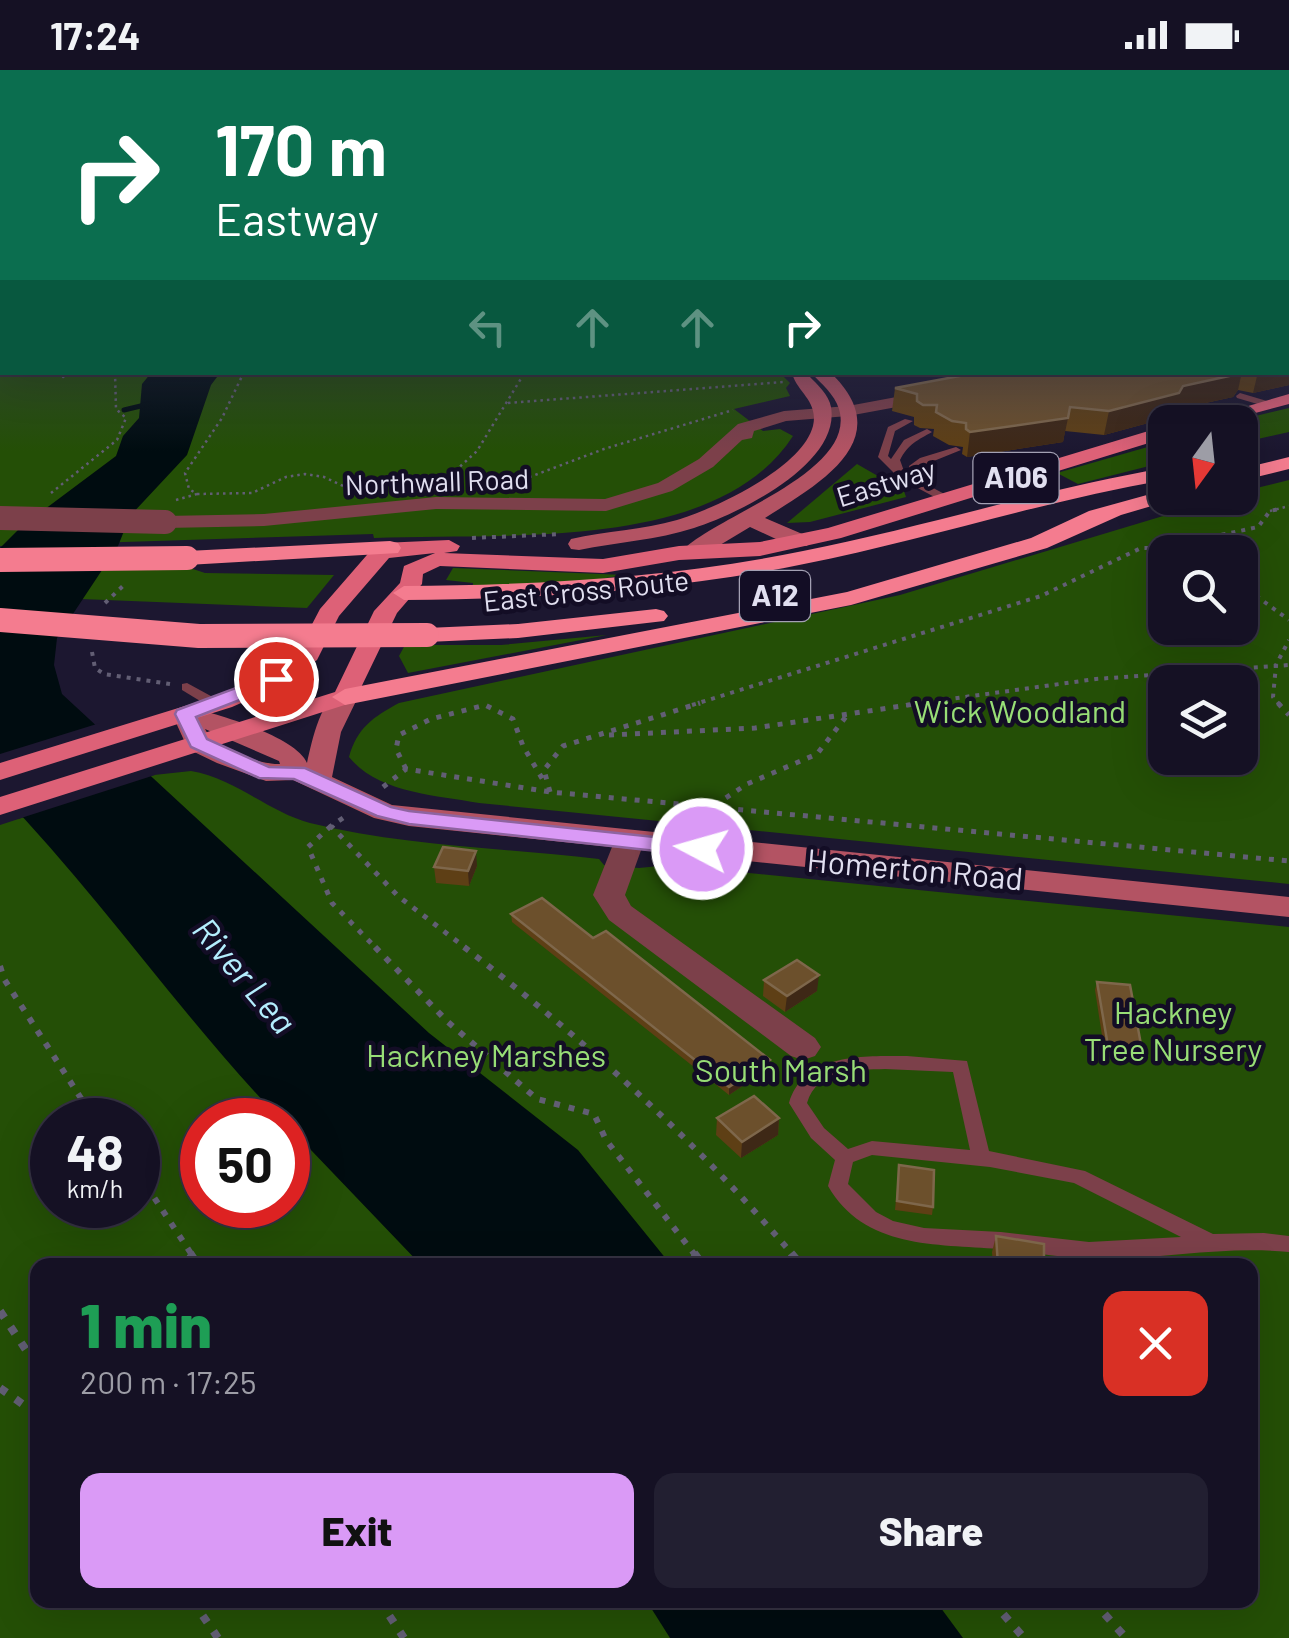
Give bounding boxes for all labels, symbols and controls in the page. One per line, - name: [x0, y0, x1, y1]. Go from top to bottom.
- text: 17:24: [50, 12, 140, 58]
- text: 170 m: [215, 106, 387, 190]
- icon: right: [50, 110, 180, 240]
- text: Eastway: [215, 191, 379, 245]
- icon: left: [460, 300, 515, 355]
- icon: ahead: [565, 300, 620, 355]
- icon: ahead: [670, 300, 725, 355]
- icon: right: [775, 300, 830, 355]
- north arrow: [1148, 405, 1258, 515]
- map controls: [1148, 405, 1258, 775]
- street label: Eastway: [832, 451, 939, 513]
- road number: A106: [974, 453, 1058, 503]
- street label: Northwall Road: [344, 461, 530, 501]
- button: search: [1148, 535, 1258, 645]
- street label: East Cross Route: [481, 562, 691, 618]
- road number: A12: [740, 571, 810, 621]
- pin: [234, 637, 319, 722]
- icon: arrive: [249, 652, 304, 707]
- button: layers: [1148, 665, 1258, 775]
- park label: Wick Woodland: [914, 691, 1126, 729]
- position arrow: [650, 797, 754, 901]
- street label: Homerton Road: [806, 840, 1025, 896]
- water label: River Lea: [185, 908, 306, 1041]
- park label: Hackney Tree Nursery: [1084, 992, 1263, 1067]
- park label: Hackney Marshes: [366, 1035, 606, 1073]
- park label: South Marsh: [695, 1050, 867, 1088]
- speed limit sign: 50: [180, 1098, 310, 1228]
- text: 48: [66, 1121, 124, 1181]
- text: km/h: [67, 1173, 123, 1203]
- text: 1 min: [80, 1288, 212, 1360]
- button: close: [1103, 1291, 1208, 1396]
- text: 200 m · 17:25: [80, 1362, 256, 1400]
- button: Exit: [80, 1473, 634, 1588]
- button: Share: [654, 1473, 1208, 1588]

